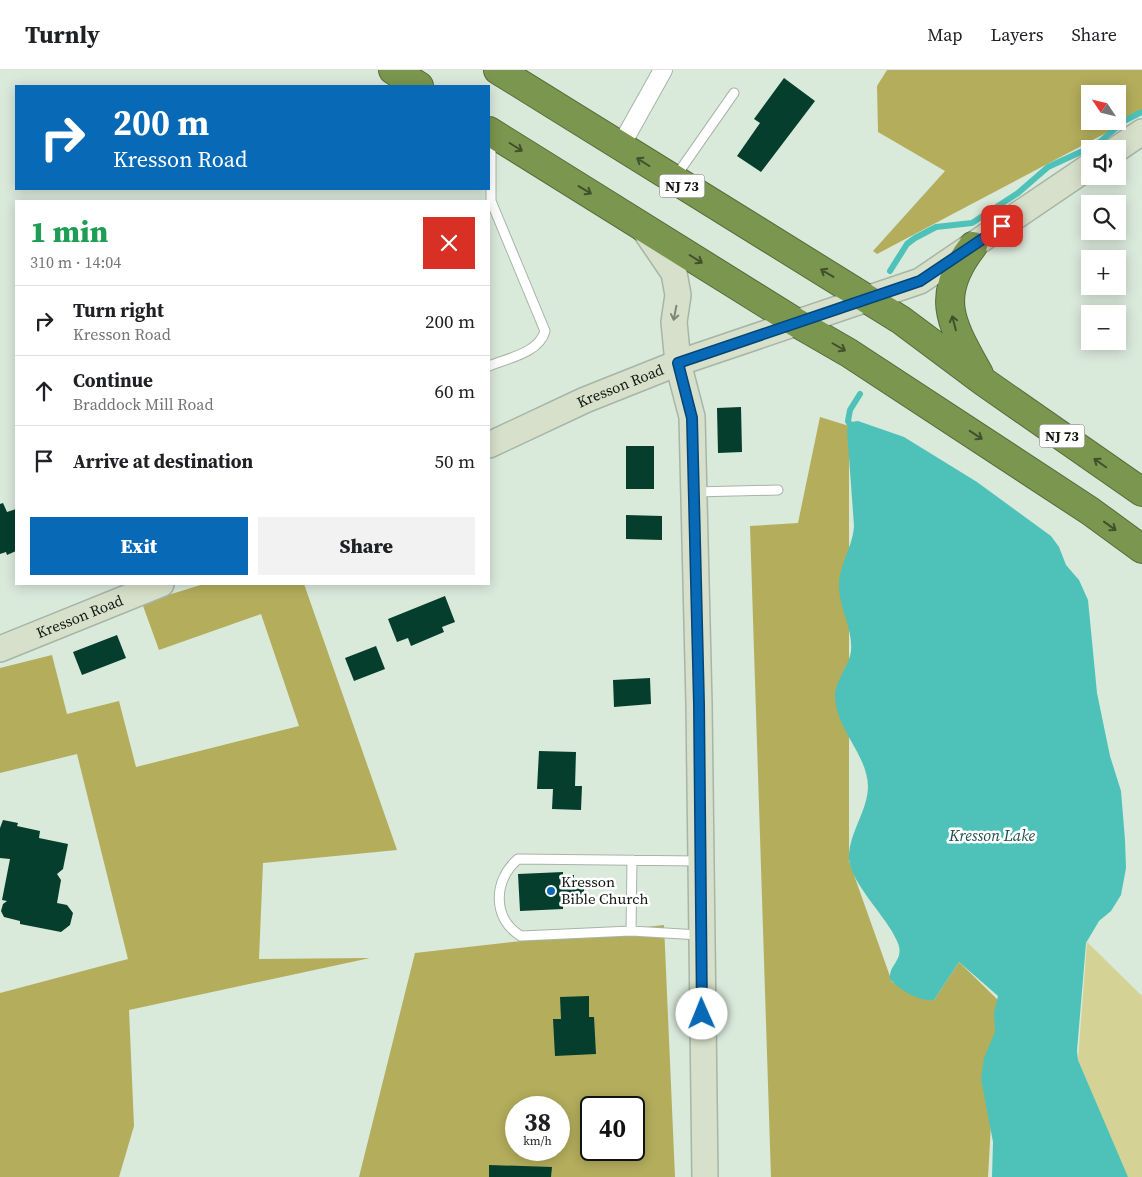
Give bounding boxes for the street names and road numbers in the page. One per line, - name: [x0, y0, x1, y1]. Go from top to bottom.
- road number: NJ 73: [660, 174, 704, 198]
- street label: Kresson Road: [573, 359, 667, 412]
- road number: NJ 73: [1040, 424, 1084, 448]
- street label: Kresson Road: [33, 589, 126, 643]

